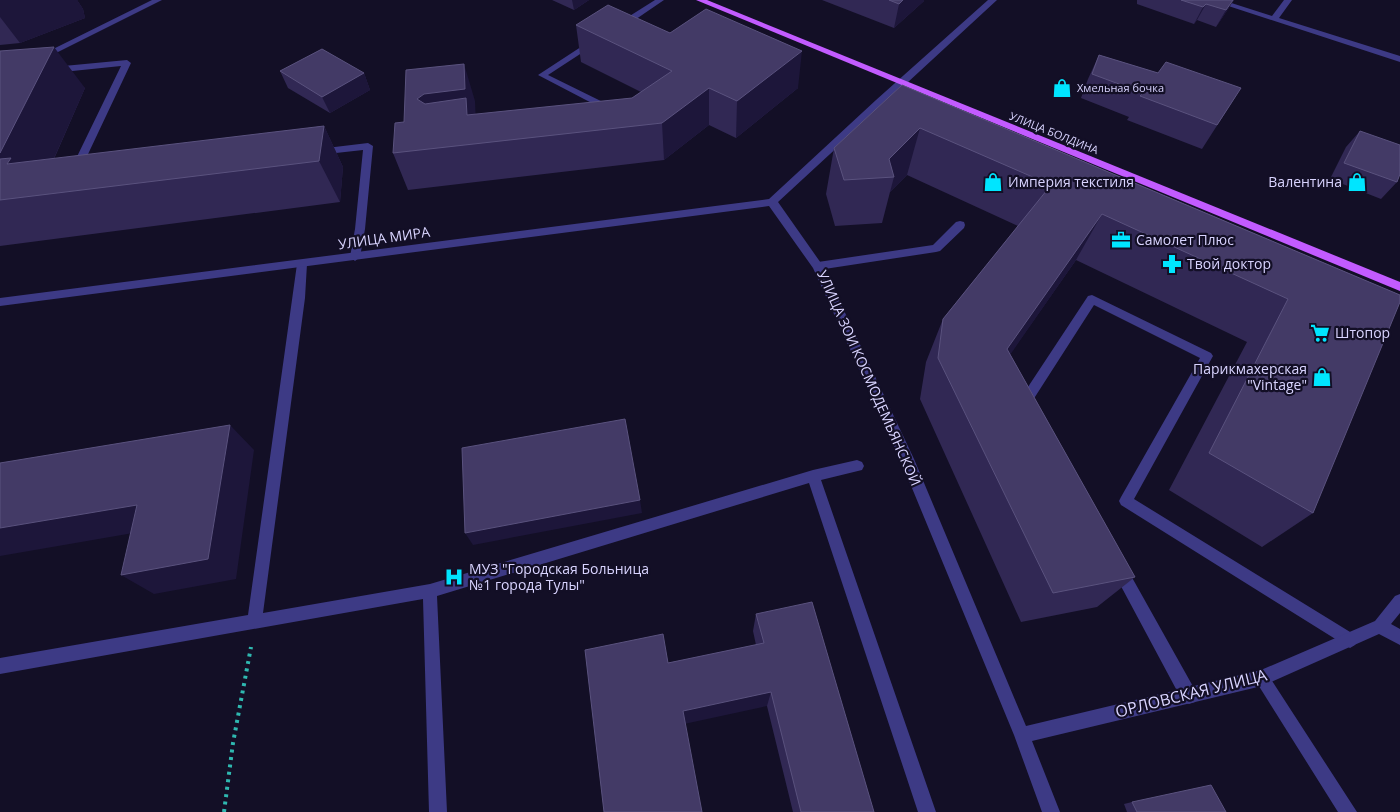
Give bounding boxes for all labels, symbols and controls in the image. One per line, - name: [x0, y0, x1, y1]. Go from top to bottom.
- shop icon: Хмельная бочка: [1051, 77, 1073, 99]
- place label: Хмельная бочка: [1077, 80, 1164, 95]
- street label: УЛИЦА БОЛДИНА: [1007, 108, 1101, 157]
- shop icon: Империя текстиля: [982, 171, 1004, 193]
- shop icon: Валентина: [1346, 171, 1368, 193]
- place label: Империя текстиля: [1008, 172, 1134, 191]
- place label: Валентина: [1268, 172, 1342, 191]
- street label: УЛИЦА МИРА: [337, 222, 431, 253]
- office icon: Самолет Плюс: [1110, 229, 1132, 251]
- place label: Самолет Плюс: [1136, 230, 1234, 249]
- pharmacy icon: Твой доктор: [1161, 253, 1183, 275]
- place label: Твой доктор: [1187, 254, 1271, 273]
- street label: УЛИЦА ЗОИ КОСМОДЕМЬЯНСКОЙ: [813, 267, 926, 488]
- supermarket icon: Штопор: [1309, 322, 1331, 344]
- place label: Штопор: [1335, 323, 1390, 342]
- place label: Парикмахерская "Vintage": [1193, 359, 1307, 394]
- shop icon: Парикмахерская "Vintage": [1311, 366, 1333, 388]
- place label: МУЗ "Городская Больница №1 города Тулы": [469, 559, 649, 594]
- hospital icon: МУЗ "Городская Больница №1 города Тулы": [443, 566, 465, 588]
- street label: ОРЛОВСКАЯ УЛИЦА: [1113, 663, 1270, 722]

